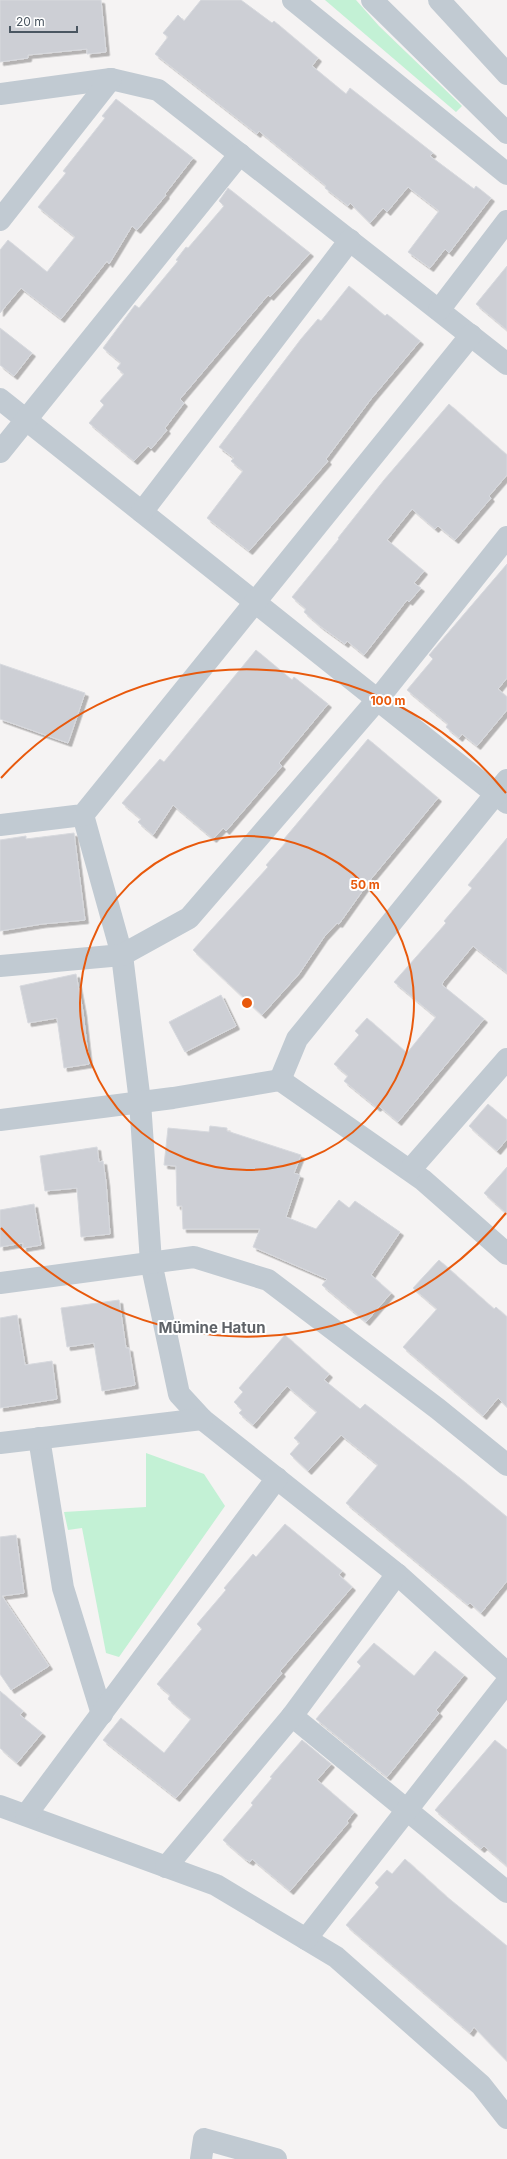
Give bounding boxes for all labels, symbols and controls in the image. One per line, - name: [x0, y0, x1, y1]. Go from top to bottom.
- scale bar: [10, 8, 77, 34]
- text: 20 m: [16, 14, 45, 29]
- text: 100 m: [370, 693, 406, 708]
- text: 50 m: [350, 877, 380, 892]
- centre of rings: [240, 996, 254, 1010]
- district label: Mümine Hatun: [159, 1318, 265, 1337]

